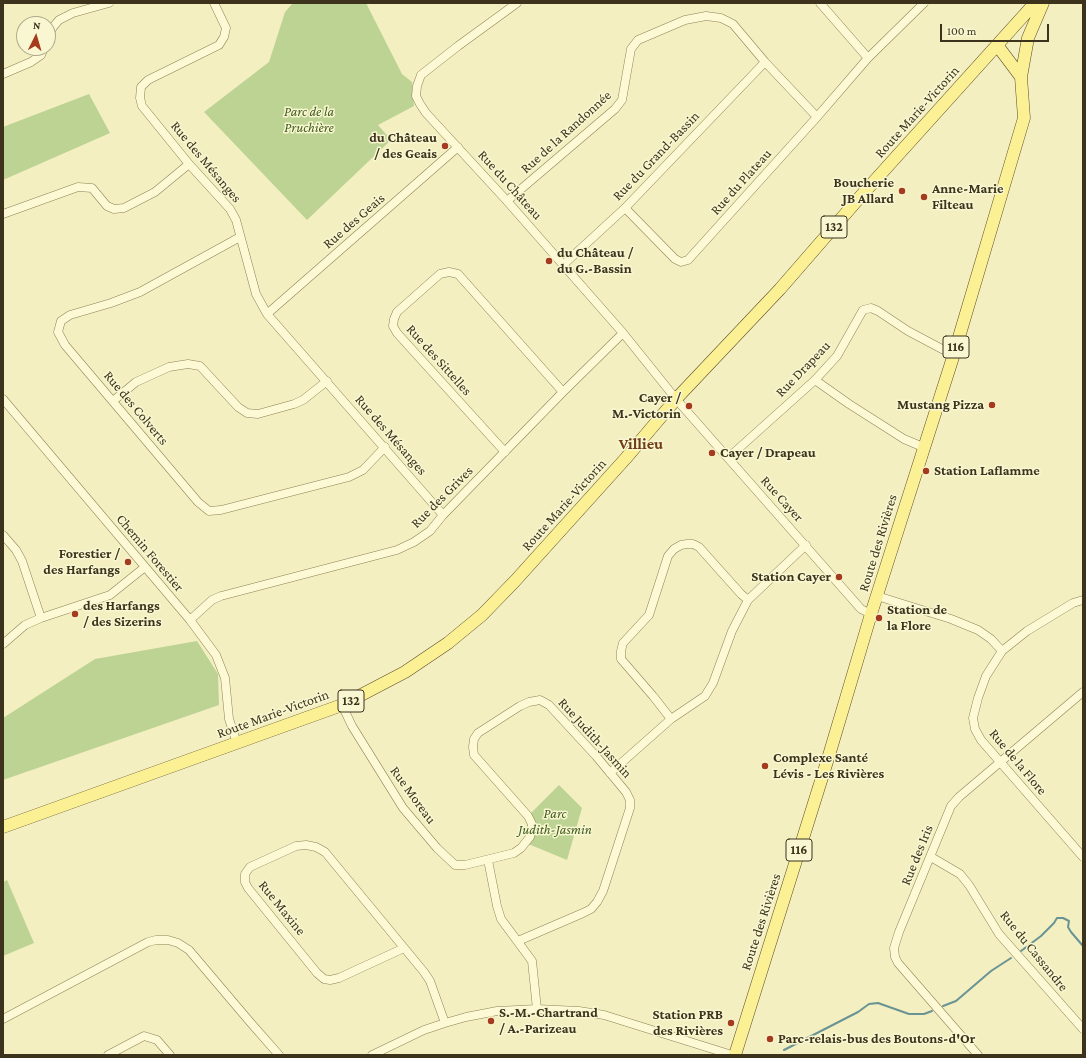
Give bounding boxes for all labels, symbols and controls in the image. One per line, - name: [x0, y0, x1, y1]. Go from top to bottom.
- north arrow: [16, 16, 56, 56]
- scale bar: [942, 16, 1051, 42]
- text: N: [33, 19, 41, 31]
- text: 100 m: [947, 24, 976, 38]
- street label: Route Marie-Victorin: [871, 63, 963, 161]
- street label: Rue de la Randonnée: [517, 87, 615, 177]
- park label: Parc de la Pruchière: [284, 104, 334, 136]
- street label: Rue du Grand-Bassin: [609, 108, 703, 204]
- street label: Rue des Mésanges: [167, 118, 245, 206]
- place label: du Château / des Geais: [369, 130, 437, 162]
- marker: du Château / des Geais: [440, 141, 450, 151]
- street label: Rue du Plateau: [707, 146, 775, 218]
- street label: Rue du Château: [474, 147, 546, 223]
- place label: Boucherie JB Allard: [834, 175, 894, 208]
- place label: Anne-Marie Filteau: [932, 181, 1004, 214]
- marker: Boucherie JB Allard: [897, 186, 907, 196]
- street label: Rue des Geais: [320, 190, 388, 252]
- marker: Anne-Marie Filteau: [919, 192, 929, 202]
- road number: 132: [821, 216, 847, 238]
- place label: du Château / du G.-Bassin: [557, 245, 633, 278]
- marker: du Château / du G.-Bassin: [544, 256, 554, 266]
- street label: Rue des Sittelles: [403, 321, 475, 399]
- road number: 116: [943, 336, 969, 358]
- street label: Rue Drapeau: [772, 337, 834, 401]
- street label: Rue des Colverts: [100, 367, 172, 449]
- place label: Cayer / M.-Victorin: [612, 390, 681, 422]
- street label: Rue des Mésanges: [352, 391, 430, 479]
- place label: Mustang Pizza: [897, 397, 984, 413]
- marker: Mustang Pizza: [987, 400, 997, 410]
- marker: Cayer / M.-Victorin: [684, 401, 694, 411]
- district label: Villieu: [619, 434, 663, 454]
- place label: Cayer / Drapeau: [720, 445, 816, 461]
- marker: Cayer / Drapeau: [707, 448, 717, 458]
- street label: Route Marie-Victorin: [518, 456, 610, 554]
- street label: Rue des Grives: [407, 462, 477, 532]
- place label: Station Laflamme: [934, 463, 1040, 479]
- marker: Station Laflamme: [921, 466, 931, 476]
- street label: Rue Cayer: [757, 473, 807, 525]
- street label: Route des Rivières: [855, 492, 901, 594]
- street label: Chemin Forestier: [113, 511, 187, 595]
- place label: Forestier / des Harfangs: [43, 546, 120, 578]
- marker: Forestier / des Harfangs: [123, 557, 133, 567]
- place label: Station Cayer: [751, 569, 831, 585]
- marker: Station Cayer: [834, 572, 844, 582]
- place label: des Harfangs / des Sizerins: [83, 598, 161, 630]
- place label: Station de la Flore: [887, 602, 947, 634]
- marker: des Harfangs / des Sizerins: [70, 609, 80, 619]
- marker: Station de la Flore: [874, 613, 884, 623]
- street label: Route Marie-Victorin: [215, 686, 331, 742]
- road number: 132: [338, 690, 364, 712]
- street label: Rue Judith-Jasmin: [555, 694, 635, 782]
- street label: Rue de la Flore: [986, 726, 1050, 798]
- place label: Complexe Santé Lévis - Les Rivières: [773, 750, 884, 782]
- marker: Complexe Santé Lévis - Les Rivières: [760, 761, 770, 771]
- street label: Rue Moreau: [386, 763, 440, 827]
- park label: Parc Judith-Jasmin: [518, 806, 592, 838]
- street label: Rue des Iris: [897, 822, 937, 888]
- road number: 116: [786, 839, 812, 861]
- street label: Route des Rivières: [737, 871, 785, 973]
- street label: Rue Maxine: [255, 877, 309, 939]
- street label: Rue du Cassandre: [996, 907, 1072, 995]
- place label: S.-M.-Chartrand / A.-Parizeau: [499, 1005, 598, 1038]
- place label: Station PRB des Rivières: [653, 1007, 723, 1040]
- marker: S.-M.-Chartrand / A.-Parizeau: [486, 1016, 496, 1026]
- marker: Station PRB des Rivières: [726, 1018, 736, 1028]
- place label: Parc-relais-bus des Boutons-d'Or: [778, 1031, 975, 1047]
- marker: Parc-relais-bus des Boutons-d'Or: [765, 1034, 775, 1044]

